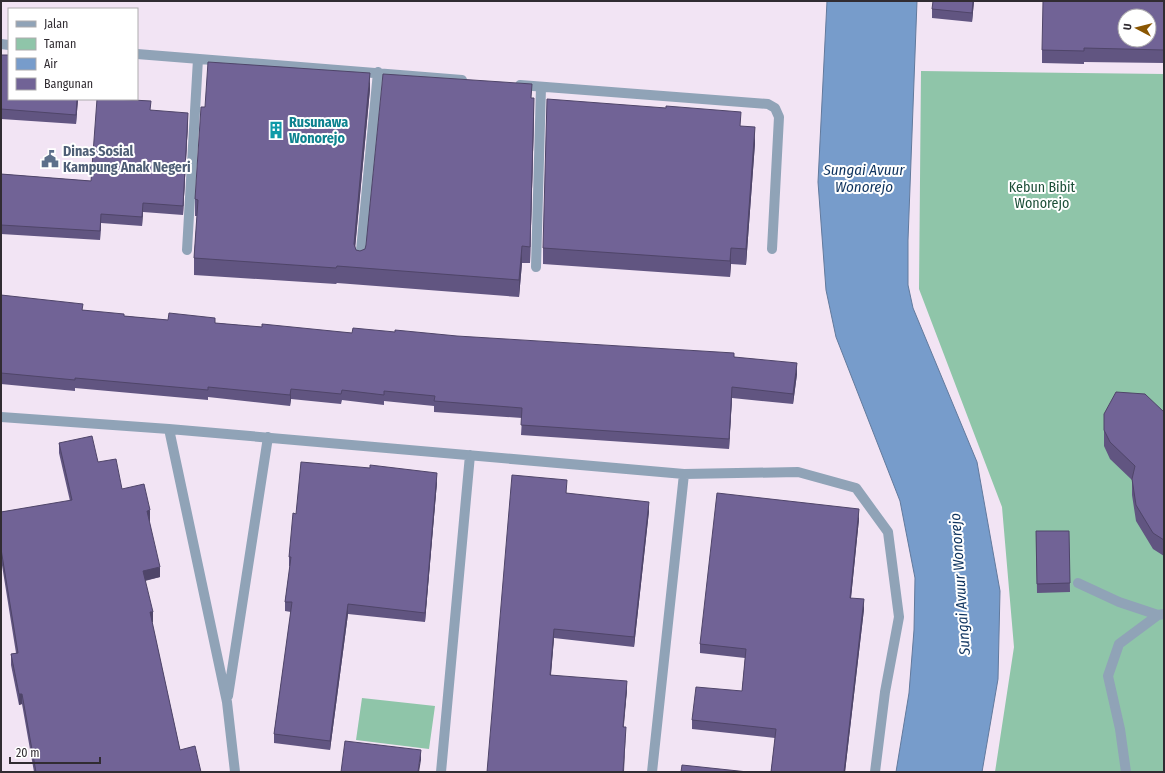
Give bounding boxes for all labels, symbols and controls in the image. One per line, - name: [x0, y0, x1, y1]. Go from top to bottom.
- legend: [8, 8, 138, 100]
- north arrow: [1117, 8, 1157, 48]
- text: Jalan: [44, 17, 68, 31]
- text: U: [1121, 23, 1134, 31]
- text: Taman: [44, 37, 76, 51]
- text: Air: [44, 57, 58, 71]
- text: Bangunan: [44, 77, 93, 91]
- place label: Rusunawa Wonorejo: [289, 114, 348, 147]
- building icon: Rusunawa Wonorejo: [266, 120, 286, 140]
- place label: Dinas Sosial Kampung Anak Negeri: [63, 143, 191, 176]
- public building icon: Dinas Sosial Kampung Anak Negeri: [40, 149, 60, 169]
- water label: Sungai Avuur Wonorejo: [823, 161, 905, 196]
- park label: Kebun Bibit Wonorejo: [1009, 179, 1076, 212]
- water label: Sungai Avuur Wonorejo: [946, 512, 974, 657]
- scale bar: [10, 739, 100, 765]
- text: 20 m: [16, 746, 40, 760]

